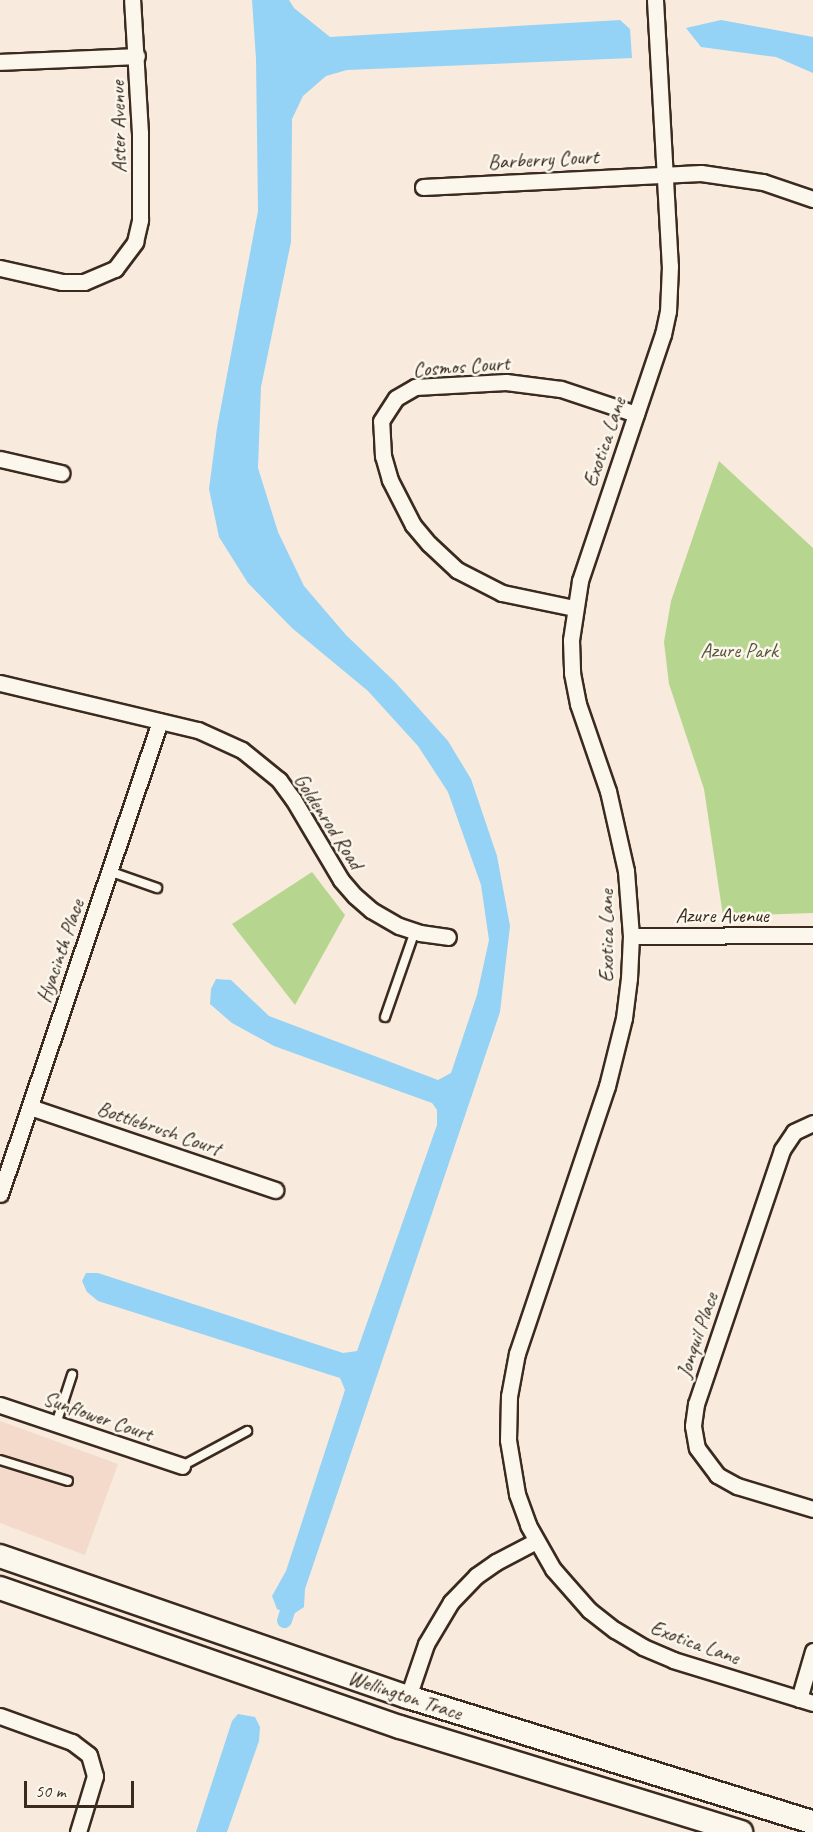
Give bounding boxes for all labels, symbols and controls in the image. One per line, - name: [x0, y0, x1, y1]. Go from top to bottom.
- street label: Aster Avenue: [105, 81, 131, 173]
- street label: Barberry Court: [487, 144, 599, 174]
- street label: Cosmos Court: [412, 350, 510, 382]
- street label: Exotica Lane: [577, 394, 631, 490]
- park label: Azure Park: [700, 637, 778, 663]
- street label: Goldenrod Road: [289, 768, 369, 874]
- street label: Exotica Lane: [593, 890, 619, 982]
- street label: Hyacinth Place: [31, 896, 89, 1006]
- street label: Azure Avenue: [675, 902, 769, 928]
- street label: Bottlebrush Court: [94, 1095, 224, 1161]
- street label: Jonquil Place: [671, 1289, 723, 1381]
- street label: Sunflower Court: [40, 1386, 156, 1446]
- street label: Exotica Lane: [647, 1614, 743, 1670]
- street label: Wellington Trace: [345, 1665, 465, 1725]
- scale bar: [27, 1769, 136, 1807]
- text: 50 m: [35, 1780, 66, 1802]

